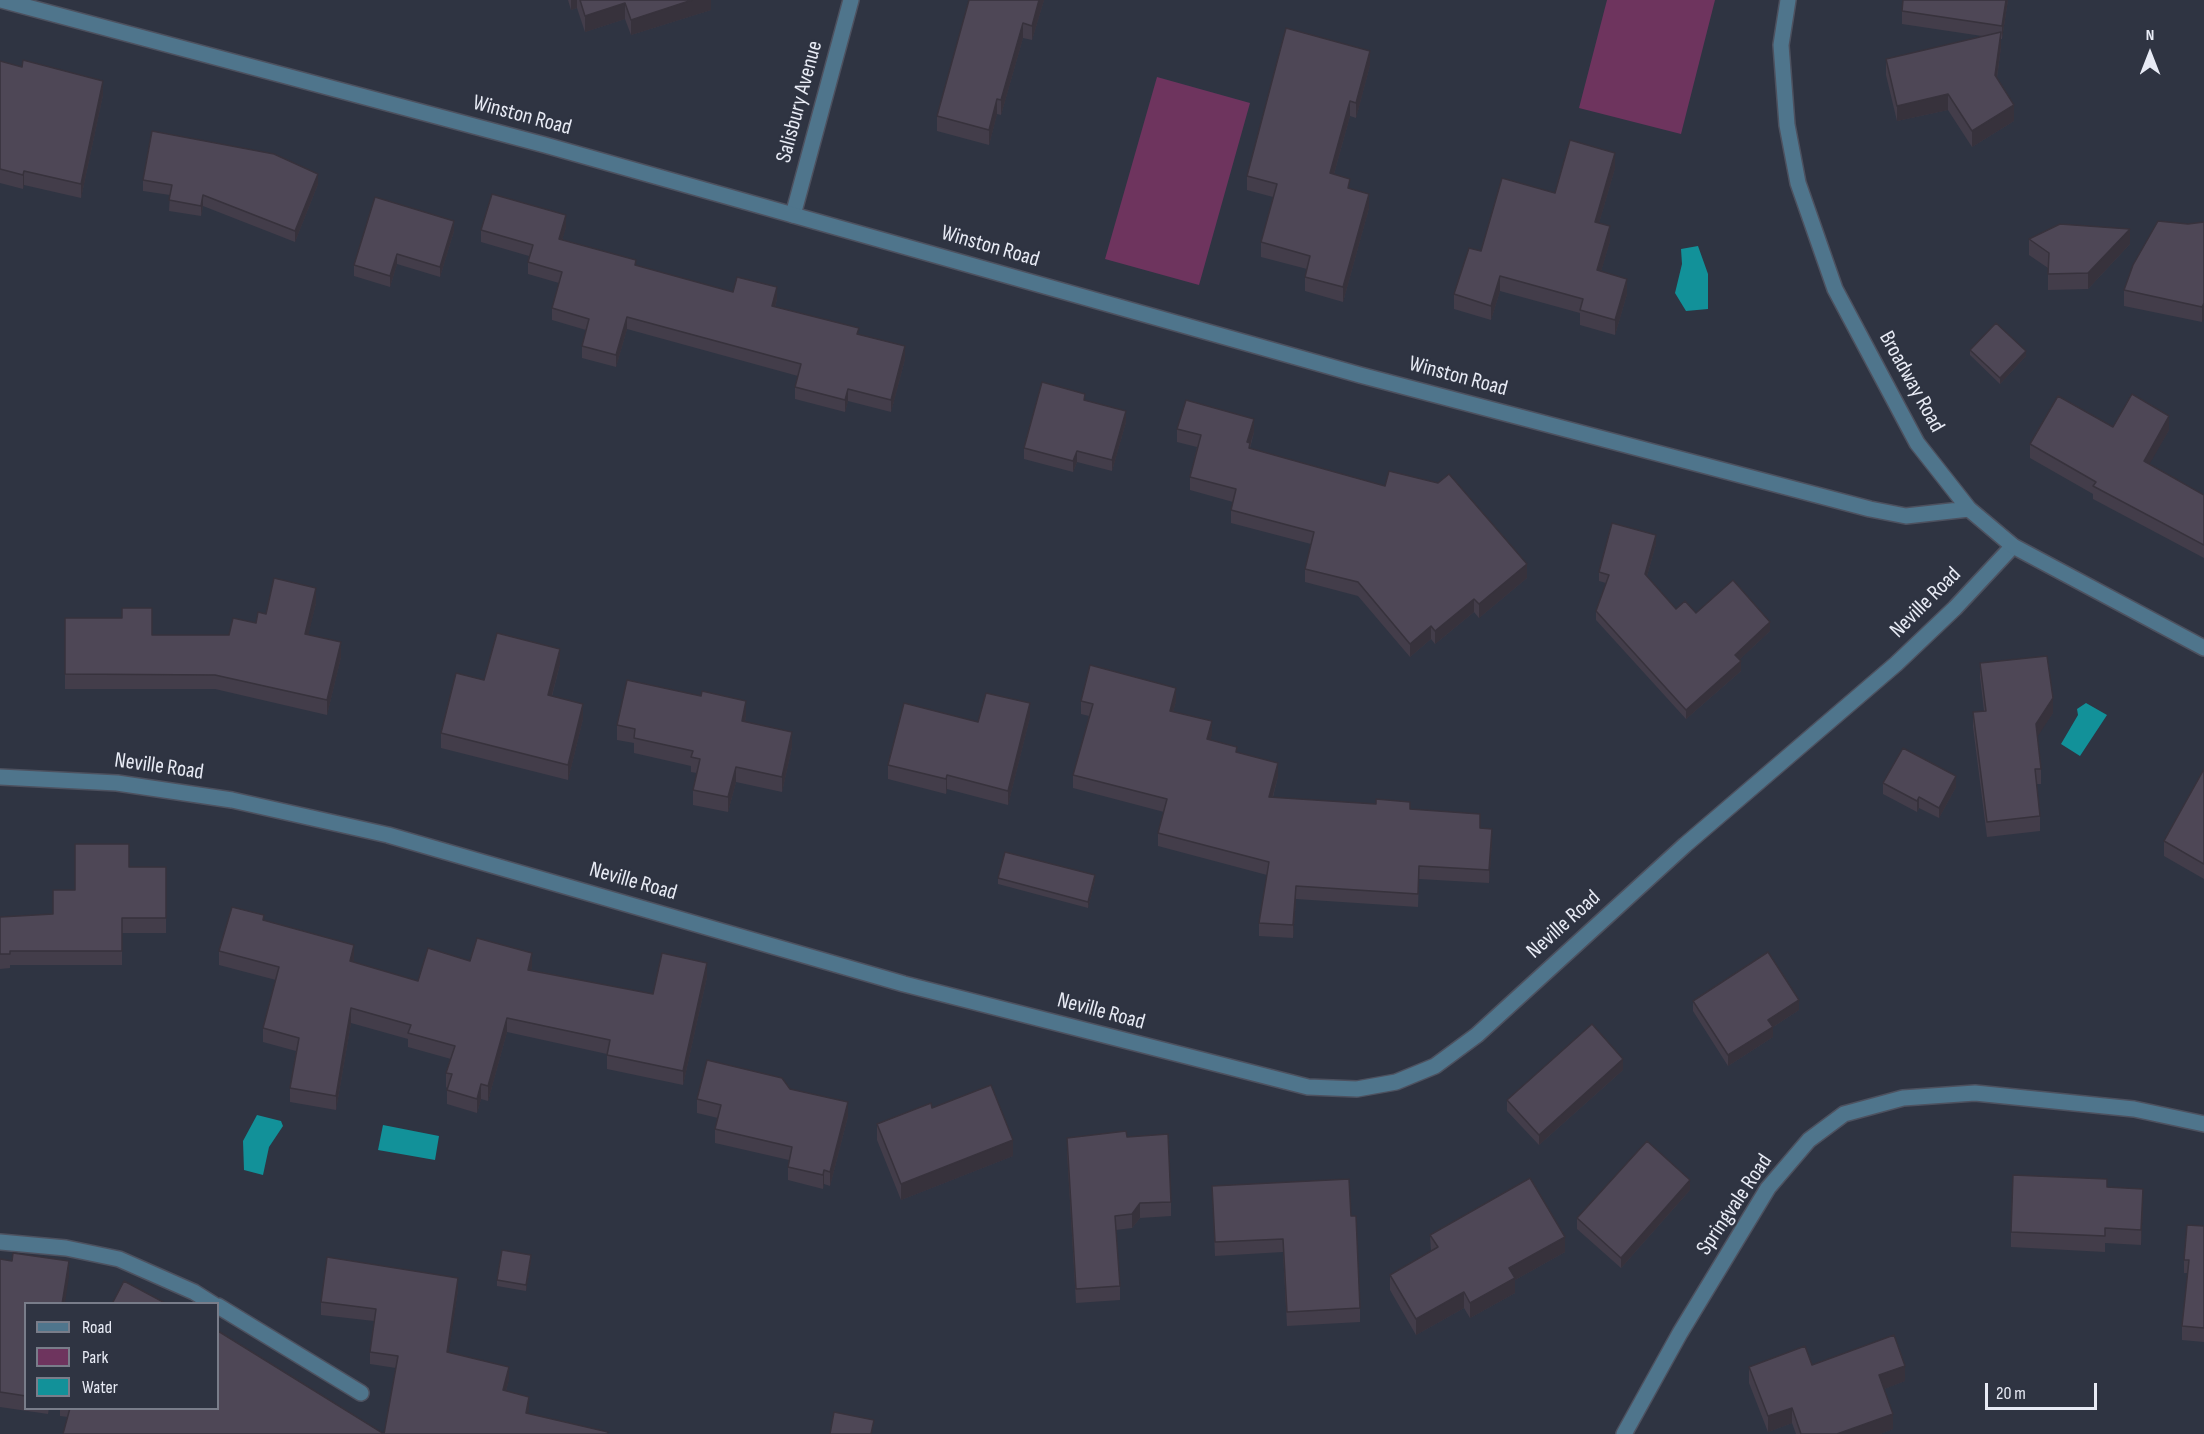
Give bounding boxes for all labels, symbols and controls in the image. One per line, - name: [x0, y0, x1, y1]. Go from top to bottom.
- north arrow: [2120, 24, 2180, 84]
- text: N: [2146, 26, 2154, 45]
- street label: Salisbury Avenue: [771, 38, 829, 166]
- street label: Winston Road: [470, 90, 574, 142]
- street label: Winston Road: [938, 220, 1042, 274]
- street label: Broadway Road: [1872, 327, 1950, 437]
- street label: Winston Road: [1406, 351, 1510, 403]
- street label: Neville Road: [1885, 562, 1967, 644]
- street label: Neville Road: [113, 748, 205, 786]
- street label: Neville Road: [586, 857, 680, 907]
- street label: Neville Road: [1522, 885, 1606, 965]
- street label: Neville Road: [1054, 988, 1148, 1036]
- street label: Springvale Road: [1691, 1149, 1779, 1261]
- legend: [24, 1302, 219, 1410]
- text: Road: [82, 1317, 112, 1338]
- text: Park: [82, 1347, 108, 1368]
- scale bar: [1988, 1371, 2100, 1409]
- text: Water: [82, 1377, 118, 1398]
- text: 20 m: [1996, 1383, 2026, 1404]

